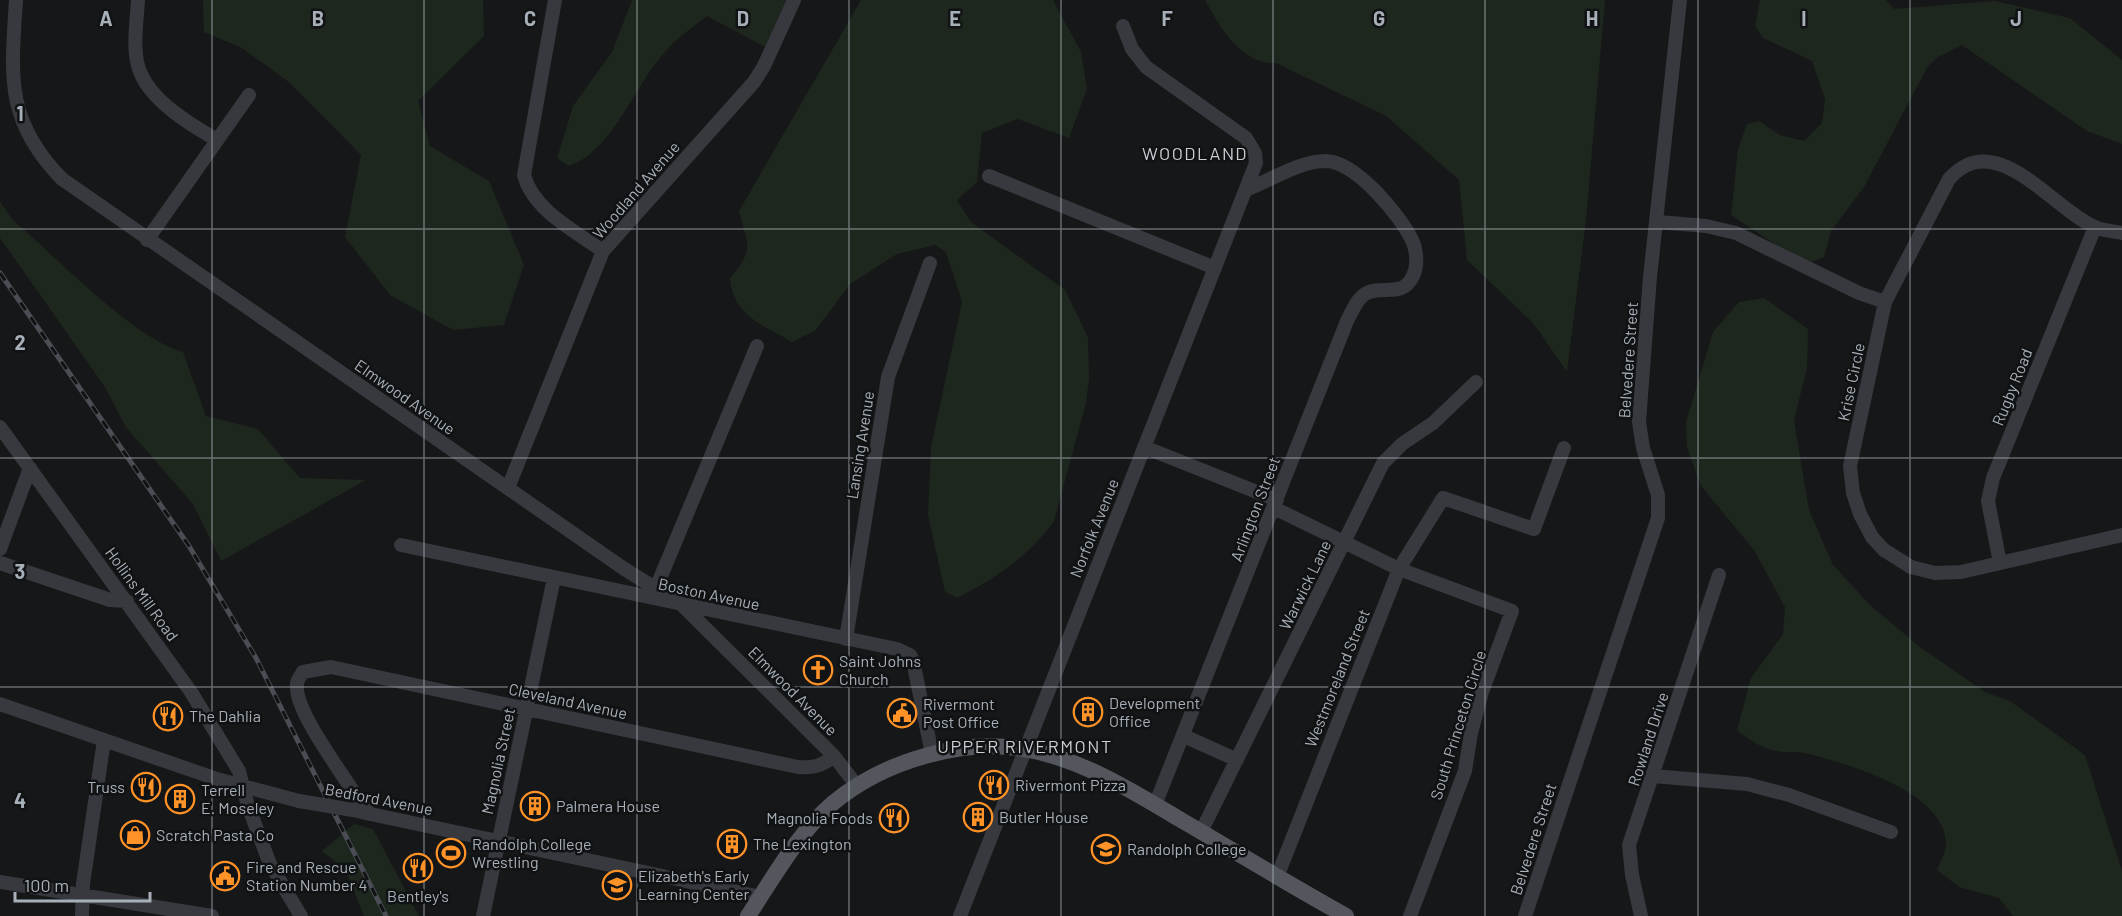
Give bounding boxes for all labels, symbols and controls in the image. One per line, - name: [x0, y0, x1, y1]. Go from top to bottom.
- text: A: [99, 6, 113, 30]
- text: B: [312, 6, 324, 30]
- text: C: [524, 6, 536, 30]
- text: D: [737, 6, 749, 30]
- text: E: [949, 6, 961, 30]
- text: F: [1161, 6, 1173, 30]
- text: G: [1373, 6, 1385, 30]
- text: H: [1586, 6, 1598, 30]
- text: I: [1801, 6, 1807, 30]
- text: J: [2010, 6, 2022, 30]
- text: 1: [16, 101, 24, 125]
- street label: Woodland Avenue: [588, 137, 683, 242]
- district label: WOODLAND: [1142, 142, 1248, 164]
- street label: Belvedere Street: [1614, 301, 1641, 419]
- text: 2: [14, 330, 26, 354]
- street label: Krise Circle: [1833, 341, 1868, 423]
- street label: Rugby Road: [1987, 345, 2036, 428]
- street label: Elmwood Avenue: [352, 355, 459, 438]
- street label: Lansing Avenue: [842, 390, 877, 500]
- street label: Arlington Street: [1226, 454, 1283, 564]
- street label: Norfolk Avenue: [1065, 476, 1122, 580]
- street label: Warwick Lane: [1275, 537, 1334, 633]
- street label: Hollins Mill Road: [102, 543, 183, 644]
- text: 3: [15, 559, 25, 583]
- street label: Boston Avenue: [657, 573, 762, 614]
- street label: Westmoreland Street: [1300, 606, 1373, 750]
- street label: Elmwood Avenue: [745, 642, 842, 739]
- street label: South Princeton Circle: [1426, 648, 1489, 802]
- place label: Saint Johns Church: [839, 651, 921, 688]
- church icon: Saint Johns Church: [802, 654, 834, 686]
- street label: Cleveland Avenue: [507, 679, 629, 722]
- street label: Rowland Drive: [1623, 689, 1672, 788]
- place label: Development Office: [1109, 693, 1200, 730]
- place label: Rivermont Post Office: [923, 694, 999, 731]
- building icon: Development Office: [1072, 696, 1104, 728]
- public building icon: Rivermont Post Office: [886, 697, 918, 729]
- restaurant icon: The Dahlia: [152, 700, 184, 732]
- place label: The Dahlia: [189, 706, 261, 725]
- street label: Magnolia Street: [477, 706, 518, 816]
- district label: UPPER RIVERMONT: [937, 735, 1113, 757]
- restaurant icon: Rivermont Pizza: [978, 769, 1010, 801]
- restaurant icon: Truss: [130, 771, 162, 803]
- place label: Rivermont Pizza: [1015, 775, 1126, 794]
- place label: Truss: [87, 777, 125, 796]
- street label: Bedford Avenue: [324, 779, 435, 818]
- place label: Terrell E. Moseley: [201, 780, 275, 817]
- street label: Belvedere Street: [1505, 781, 1560, 897]
- building icon: Terrell E. Moseley: [164, 783, 196, 815]
- text: 4: [14, 788, 26, 812]
- building icon: Palmera House: [519, 790, 551, 822]
- place label: Palmera House: [556, 796, 660, 815]
- building icon: Butler House: [962, 801, 994, 833]
- restaurant icon: Magnolia Foods: [878, 802, 910, 834]
- place label: Butler House: [999, 807, 1088, 826]
- place label: Magnolia Foods: [766, 808, 873, 827]
- shop icon: Scratch Pasta Co: [119, 819, 151, 851]
- place label: Scratch Pasta Co: [156, 825, 274, 844]
- building icon: The Lexington: [716, 828, 748, 860]
- school or university icon: Randolph College: [1090, 833, 1122, 865]
- place label: Randolph College Wrestling: [472, 834, 592, 871]
- place label: The Lexington: [753, 834, 852, 853]
- sports icon: Randolph College Wrestling: [435, 837, 467, 869]
- place label: Randolph College: [1127, 839, 1247, 858]
- restaurant icon: Bentley's: [402, 852, 434, 884]
- place label: Fire and Rescue Station Number 4: [246, 857, 367, 894]
- public building icon: Fire and Rescue Station Number 4: [209, 860, 241, 892]
- scale bar: [15, 865, 150, 903]
- place label: Elizabeth's Early Learning Center: [638, 866, 750, 903]
- school or university icon: Elizabeth's Early Learning Center: [601, 869, 633, 901]
- text: 100 m: [24, 874, 69, 896]
- place label: Bentley's: [387, 886, 449, 905]

